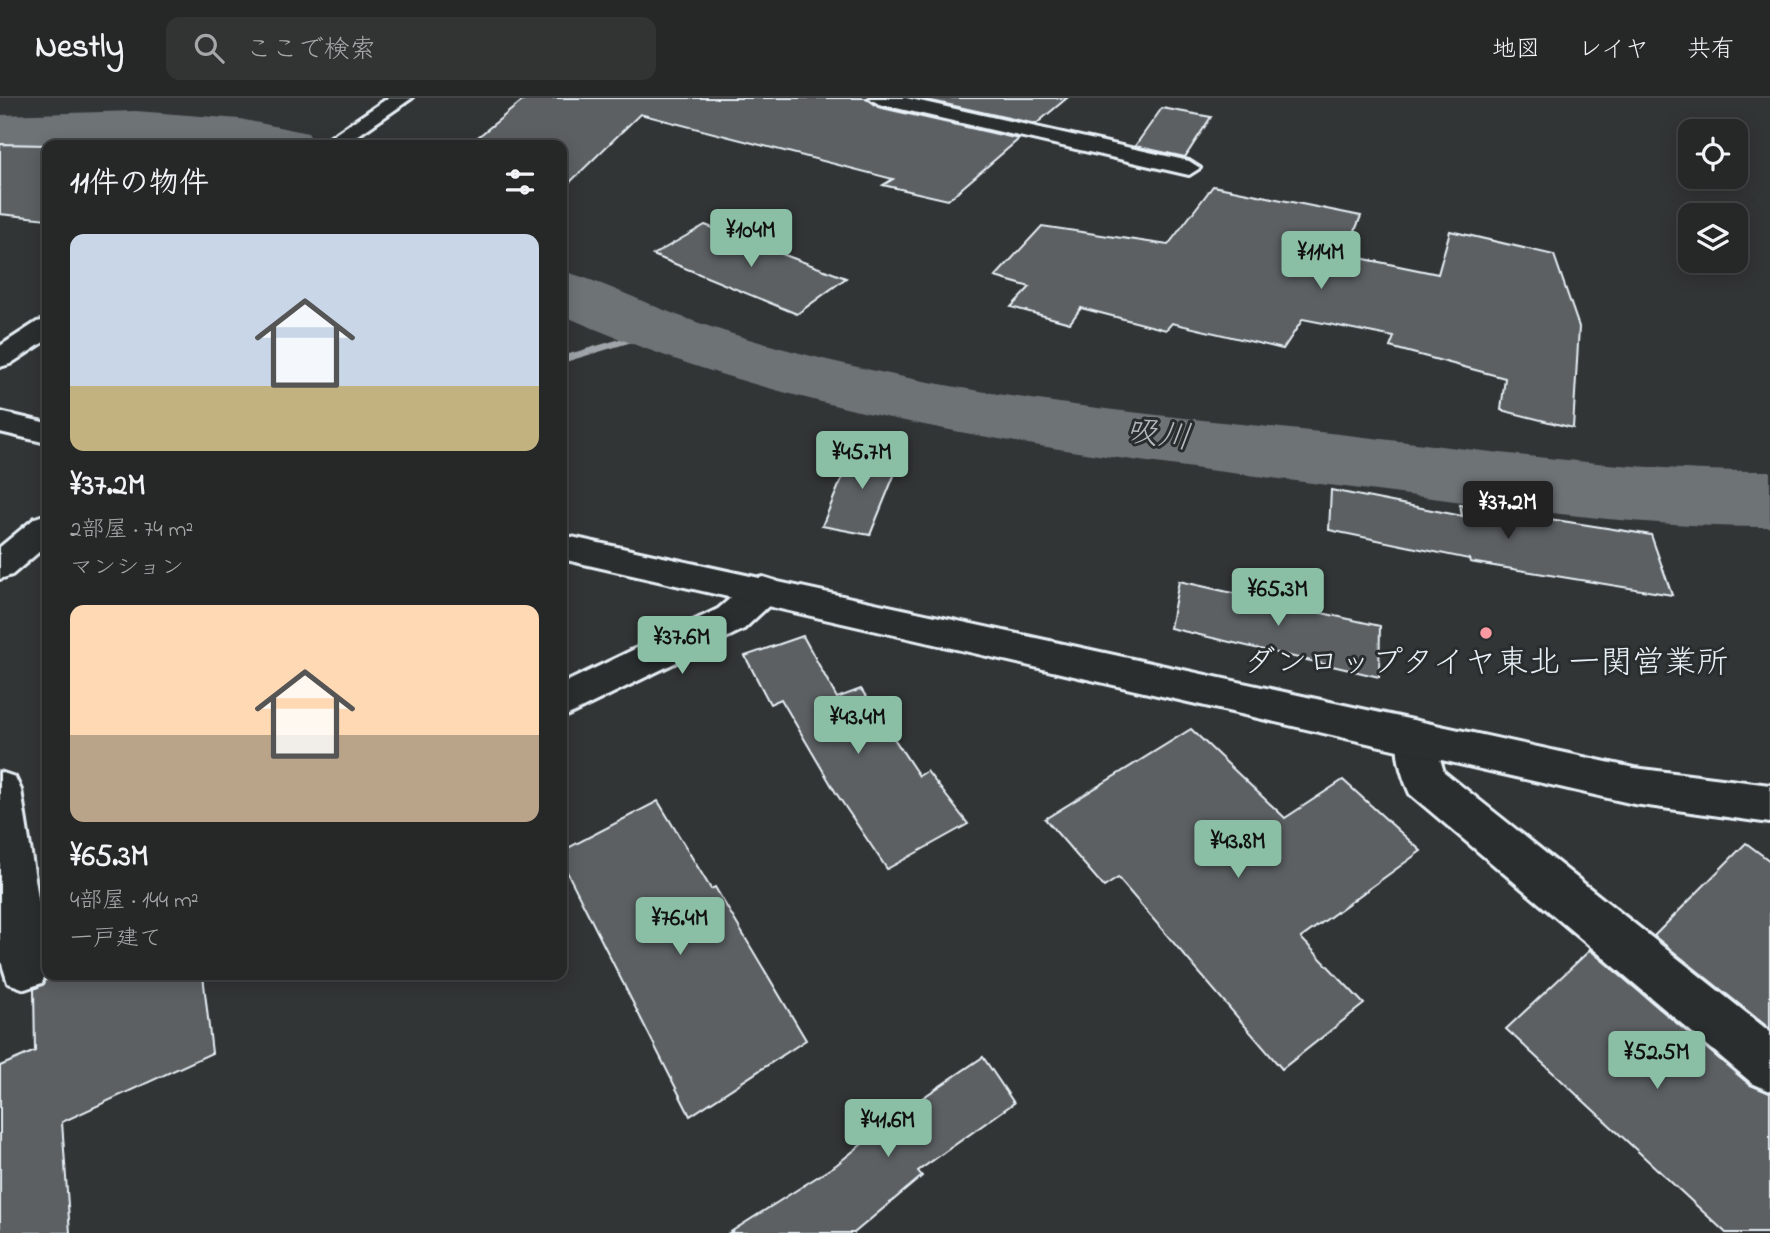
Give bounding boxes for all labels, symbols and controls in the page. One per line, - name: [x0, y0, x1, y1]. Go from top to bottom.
- search box: [166, 17, 656, 80]
- text: Nestly: [35, 24, 124, 72]
- icon: search: [190, 29, 228, 67]
- text: ここで検索: [246, 32, 376, 70]
- text: 地図: [1492, 33, 1540, 68]
- text: レイヤ: [1578, 33, 1649, 68]
- text: 共有: [1687, 33, 1735, 68]
- map controls: [1678, 119, 1748, 273]
- button: locate: [1678, 119, 1748, 189]
- text: 11件の物件: [70, 163, 209, 207]
- icon: filters: [501, 163, 539, 201]
- button: layers: [1678, 203, 1748, 273]
- pin: ¥104M: [702, 209, 800, 269]
- text: ¥104M: [726, 215, 776, 248]
- pin: ¥114M: [1272, 232, 1370, 291]
- text: ¥114M: [1297, 237, 1345, 270]
- icon: home: [242, 280, 368, 406]
- water label: 吸川: [1122, 408, 1194, 464]
- pin: ¥45.7M: [805, 432, 919, 491]
- text: ¥45.7M: [832, 437, 892, 470]
- text: ¥37.2M: [70, 465, 146, 509]
- pin: ¥37.2M: [1451, 482, 1565, 541]
- text: ¥37.2M: [1479, 487, 1537, 520]
- text: 2部屋 · 74 m²: [70, 514, 193, 547]
- text: マンション: [70, 552, 184, 585]
- pin: ¥65.3M: [1221, 568, 1335, 628]
- text: ¥65.3M: [1248, 574, 1308, 607]
- pin: ¥37.6M: [625, 616, 739, 676]
- text: ¥37.6M: [654, 622, 710, 655]
- marker: ダンロップタイヤ東北 一関営業所: [1478, 625, 1494, 641]
- place label: ダンロップタイヤ東北 一関営業所: [1244, 641, 1728, 688]
- icon: home: [242, 651, 368, 777]
- pin: ¥43.4M: [801, 696, 915, 756]
- text: ¥43.4M: [830, 702, 886, 735]
- pin: ¥43.8M: [1181, 820, 1295, 880]
- text: ¥43.8M: [1210, 826, 1266, 859]
- text: ¥65.3M: [70, 836, 149, 880]
- text: 4部屋 · 144 m²: [70, 885, 199, 918]
- pin: ¥76.4M: [623, 898, 737, 957]
- text: ¥76.4M: [652, 903, 708, 936]
- text: 一戸建て: [70, 923, 162, 956]
- pin: ¥52.5M: [1600, 1032, 1714, 1091]
- text: ¥52.5M: [1624, 1037, 1690, 1070]
- pin: ¥41.6M: [831, 1100, 945, 1159]
- text: ¥41.6M: [861, 1105, 915, 1138]

